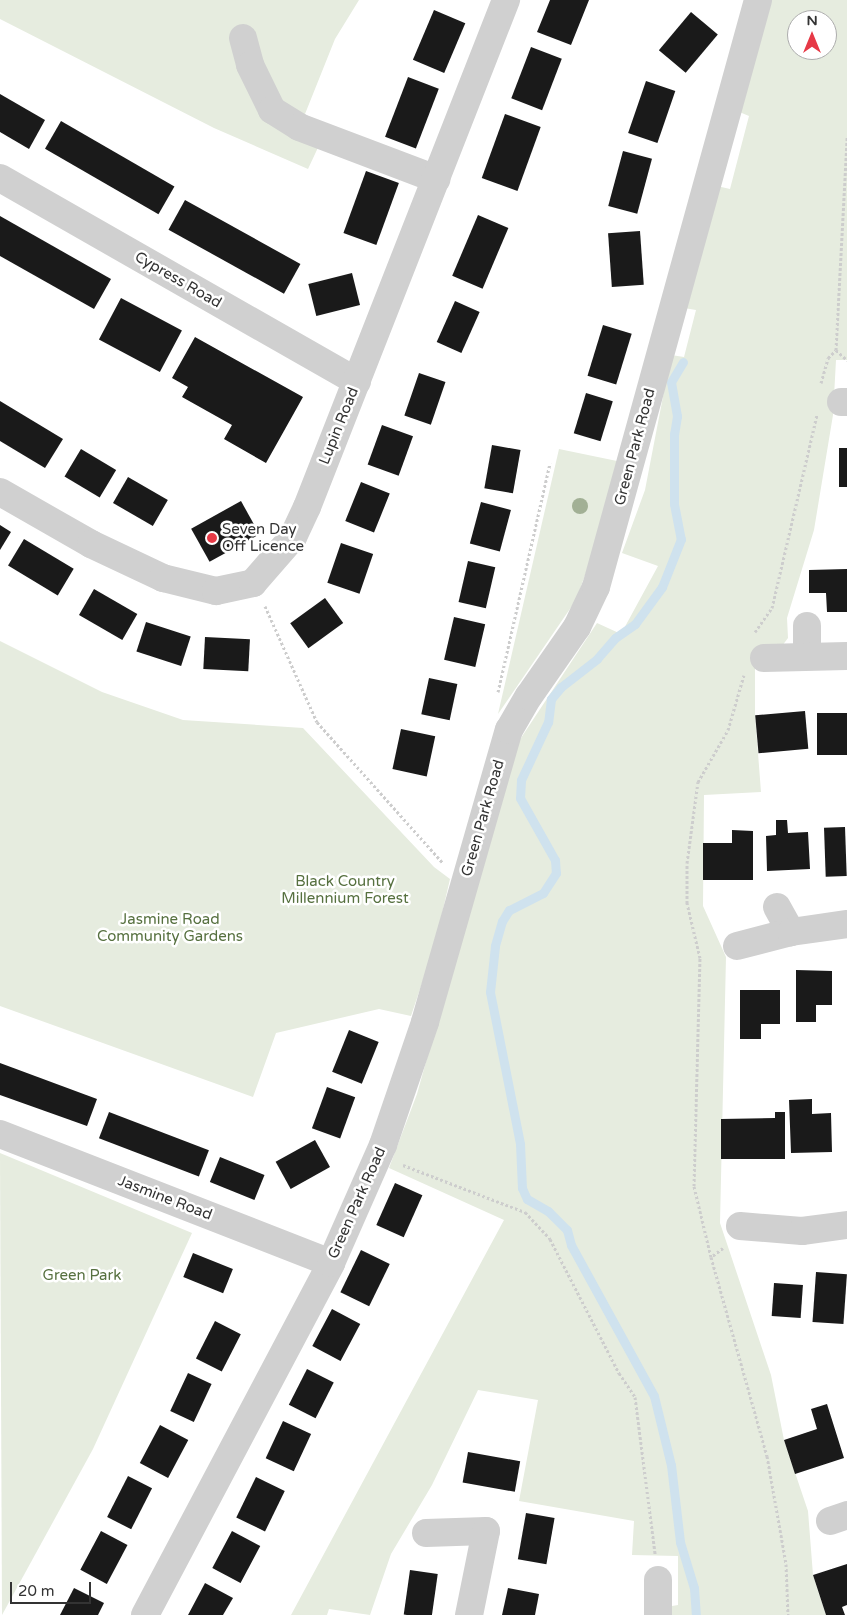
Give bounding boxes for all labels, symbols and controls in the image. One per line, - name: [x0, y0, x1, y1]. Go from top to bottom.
- north arrow: [787, 10, 837, 60]
- text: N: [806, 12, 818, 29]
- street label: Cypress Road: [131, 248, 225, 312]
- street label: Lupin Road: [315, 385, 363, 467]
- street label: Green Park Road: [611, 386, 659, 508]
- place label: Seven Day Off Licence: [222, 520, 304, 555]
- marker: Seven Day Off Licence: [206, 532, 218, 544]
- street label: Green Park Road: [458, 758, 508, 878]
- park label: Black Country Millennium Forest: [281, 872, 409, 907]
- park label: Jasmine Road Community Gardens: [97, 910, 243, 945]
- street label: Green Park Road: [324, 1144, 390, 1262]
- street label: Jasmine Road: [115, 1172, 215, 1224]
- park label: Green Park: [43, 1267, 121, 1285]
- scale bar: [12, 1572, 94, 1604]
- text: 20 m: [18, 1582, 55, 1600]

